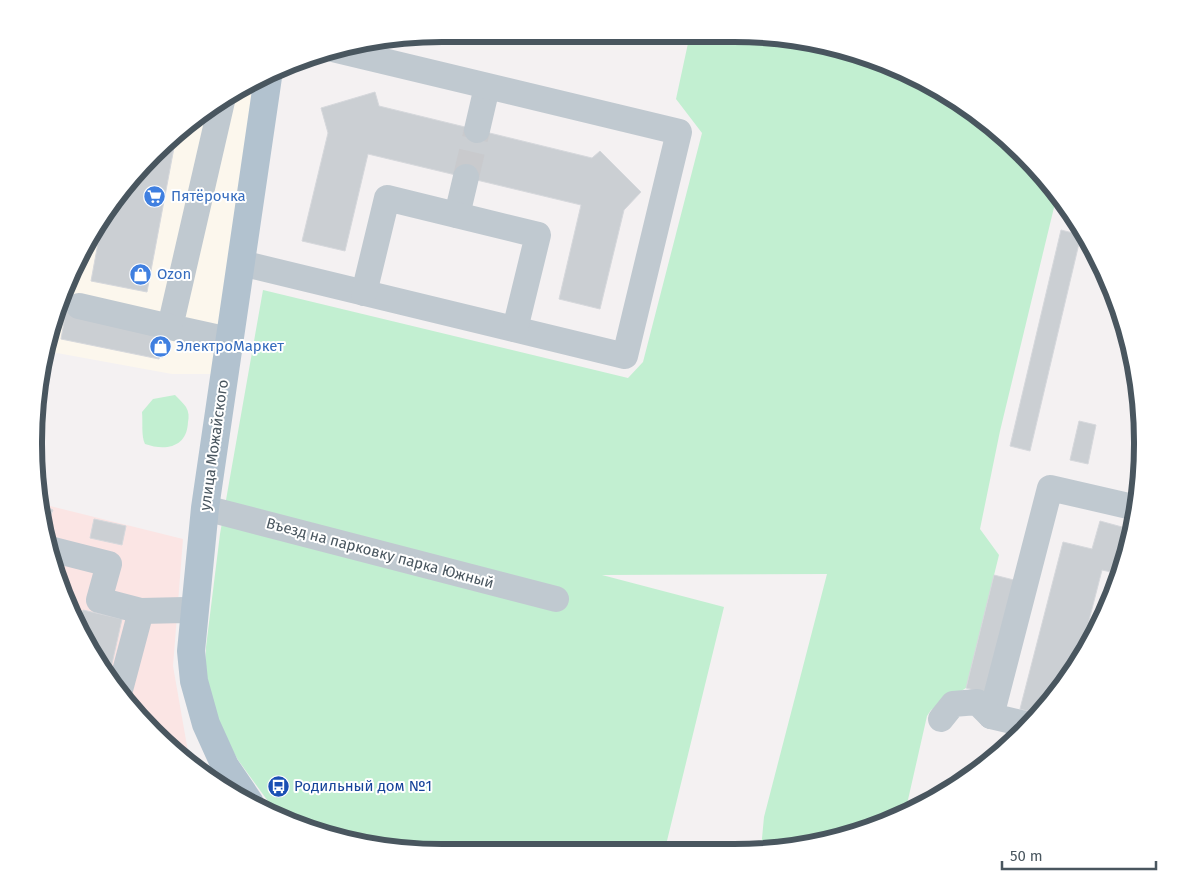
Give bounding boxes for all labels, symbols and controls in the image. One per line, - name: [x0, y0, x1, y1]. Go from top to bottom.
- supermarket icon: Пятёрочка: [143, 184, 167, 208]
- place label: Пятёрочка: [171, 187, 246, 205]
- shop icon: Ozon: [129, 262, 153, 286]
- place label: Ozon: [157, 265, 191, 283]
- shop icon: ЭлектроМаркет: [148, 334, 172, 358]
- place label: ЭлектроМаркет: [176, 337, 284, 355]
- street label: улица Можайского: [196, 378, 232, 512]
- street label: Въезд на парковку парка Южный: [264, 514, 496, 592]
- bus stop icon: Родильный дом №1: [266, 774, 290, 798]
- place label: Родильный дом №1: [294, 777, 432, 795]
- scale bar: [1002, 838, 1156, 870]
- text: 50 m: [1010, 847, 1043, 865]

